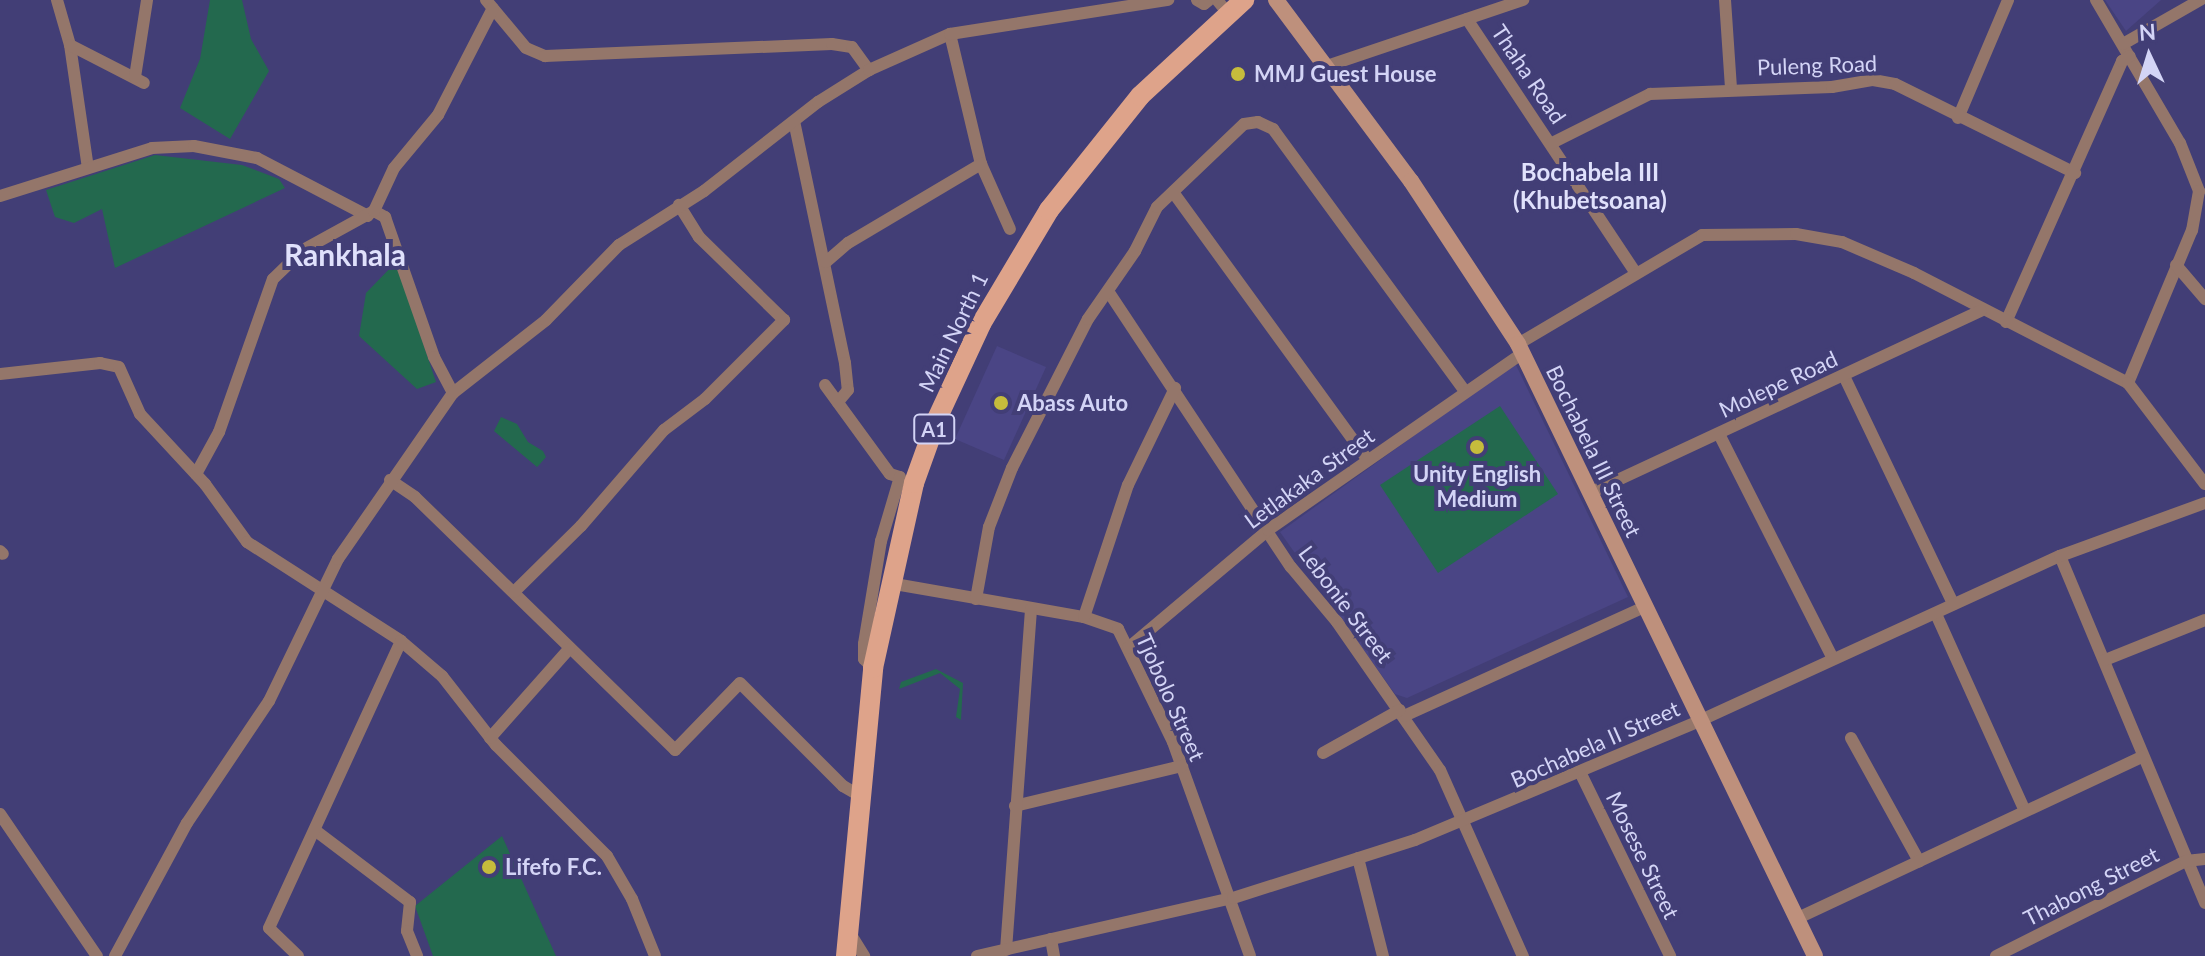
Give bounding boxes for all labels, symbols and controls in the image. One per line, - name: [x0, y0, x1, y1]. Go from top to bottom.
- north arrow: [2109, 16, 2189, 96]
- text: N: [2138, 18, 2157, 46]
- street label: Thaha Road: [1486, 20, 1572, 128]
- street label: Puleng Road: [1756, 50, 1878, 80]
- place label: MMJ Guest House: [1254, 61, 1437, 87]
- marker: MMJ Guest House: [1229, 65, 1247, 83]
- district label: Bochabela III (Khubetsoana): [1513, 158, 1667, 214]
- district label: Rankhala: [284, 236, 406, 272]
- street label: Main North 1: [913, 268, 993, 396]
- street label: Molepe Road: [1715, 345, 1841, 423]
- street label: Bochabela III Street: [1541, 361, 1647, 541]
- place label: Abass Auto: [1017, 390, 1129, 416]
- marker: Abass Auto: [992, 394, 1010, 412]
- road number: A1: [912, 413, 956, 445]
- street label: Letlakaka Street: [1239, 422, 1379, 534]
- marker: Unity English Medium: [1468, 438, 1486, 456]
- place label: Unity English Medium: [1413, 460, 1541, 512]
- street label: Lebonie Street: [1293, 540, 1399, 668]
- street label: Tjobolo Street: [1131, 629, 1211, 765]
- street label: Bochabela II Street: [1507, 695, 1683, 793]
- street label: Mosese Street: [1601, 787, 1685, 923]
- street label: Thabong Street: [2019, 841, 2163, 931]
- place label: Lifefo F.C.: [505, 854, 602, 880]
- marker: Lifefo F.C.: [480, 858, 498, 876]

